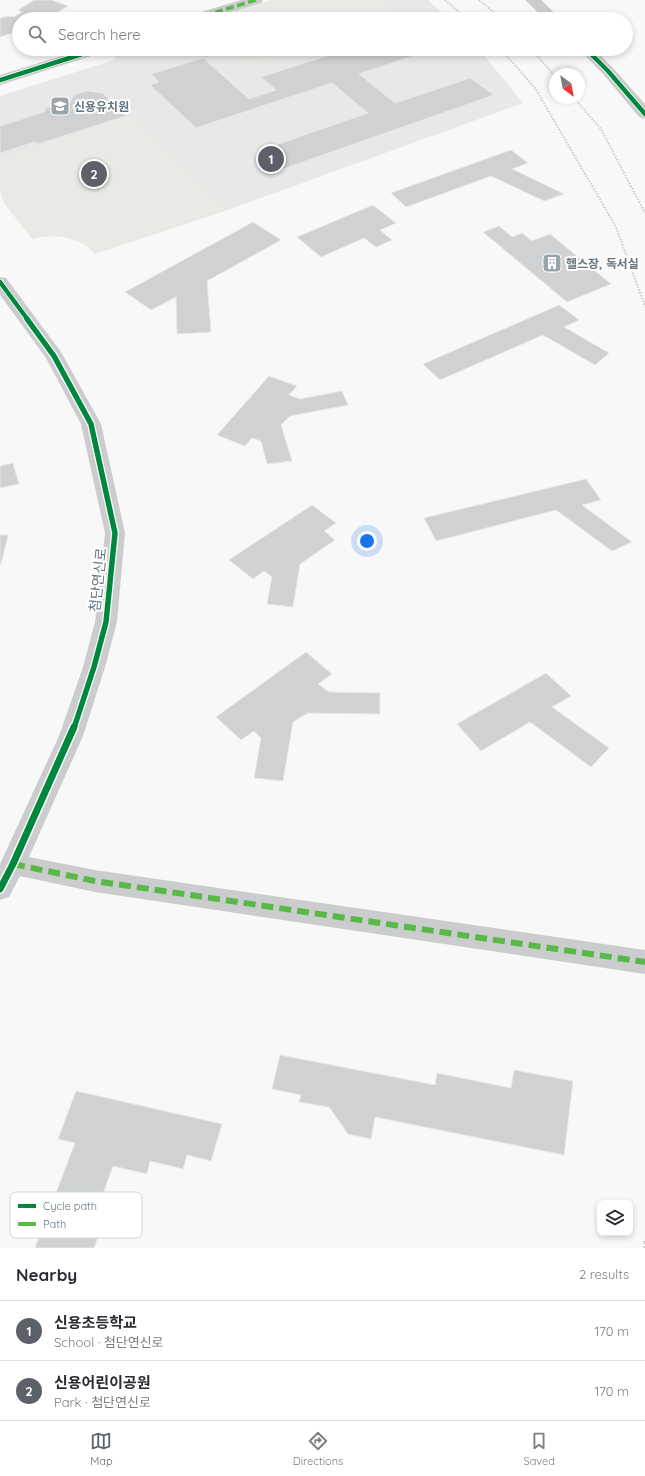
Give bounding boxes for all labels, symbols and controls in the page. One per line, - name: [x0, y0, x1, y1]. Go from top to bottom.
- search box: [12, 12, 633, 56]
- icon: search: [26, 23, 48, 45]
- text: Search here: [58, 25, 141, 44]
- north arrow: [549, 68, 585, 104]
- school or university icon: 신용유치원: [49, 95, 71, 117]
- place label: 신용유치원: [74, 99, 129, 114]
- pin: 1: [258, 144, 284, 174]
- pin: 2: [81, 159, 107, 189]
- building icon: 헬스장, 독서실: [541, 252, 563, 274]
- place label: 헬스장, 독서실: [566, 256, 639, 271]
- your location: [357, 531, 377, 551]
- street label: 첨단연신로: [86, 547, 110, 613]
- legend: [10, 1192, 142, 1238]
- text: Cycle path: [43, 1199, 97, 1213]
- map controls: [597, 1200, 633, 1236]
- button: layers: [597, 1200, 633, 1236]
- text: Path: [43, 1217, 66, 1231]
- text: Nearby: [16, 1264, 77, 1285]
- text: 2 results: [579, 1266, 629, 1282]
- text: 신용초등학교: [54, 1313, 137, 1332]
- text: 1: [26, 1323, 32, 1339]
- text: 170 m: [594, 1323, 629, 1339]
- text: School · 첨단연신로: [54, 1334, 164, 1350]
- text: 신용어린이공원: [54, 1373, 151, 1392]
- text: 2: [25, 1383, 33, 1399]
- text: 170 m: [594, 1383, 629, 1399]
- text: Park · 첨단연신로: [54, 1394, 151, 1410]
- tab: Map: [90, 1430, 113, 1468]
- tab: Directions: [293, 1430, 343, 1468]
- tab: Saved: [523, 1430, 555, 1468]

